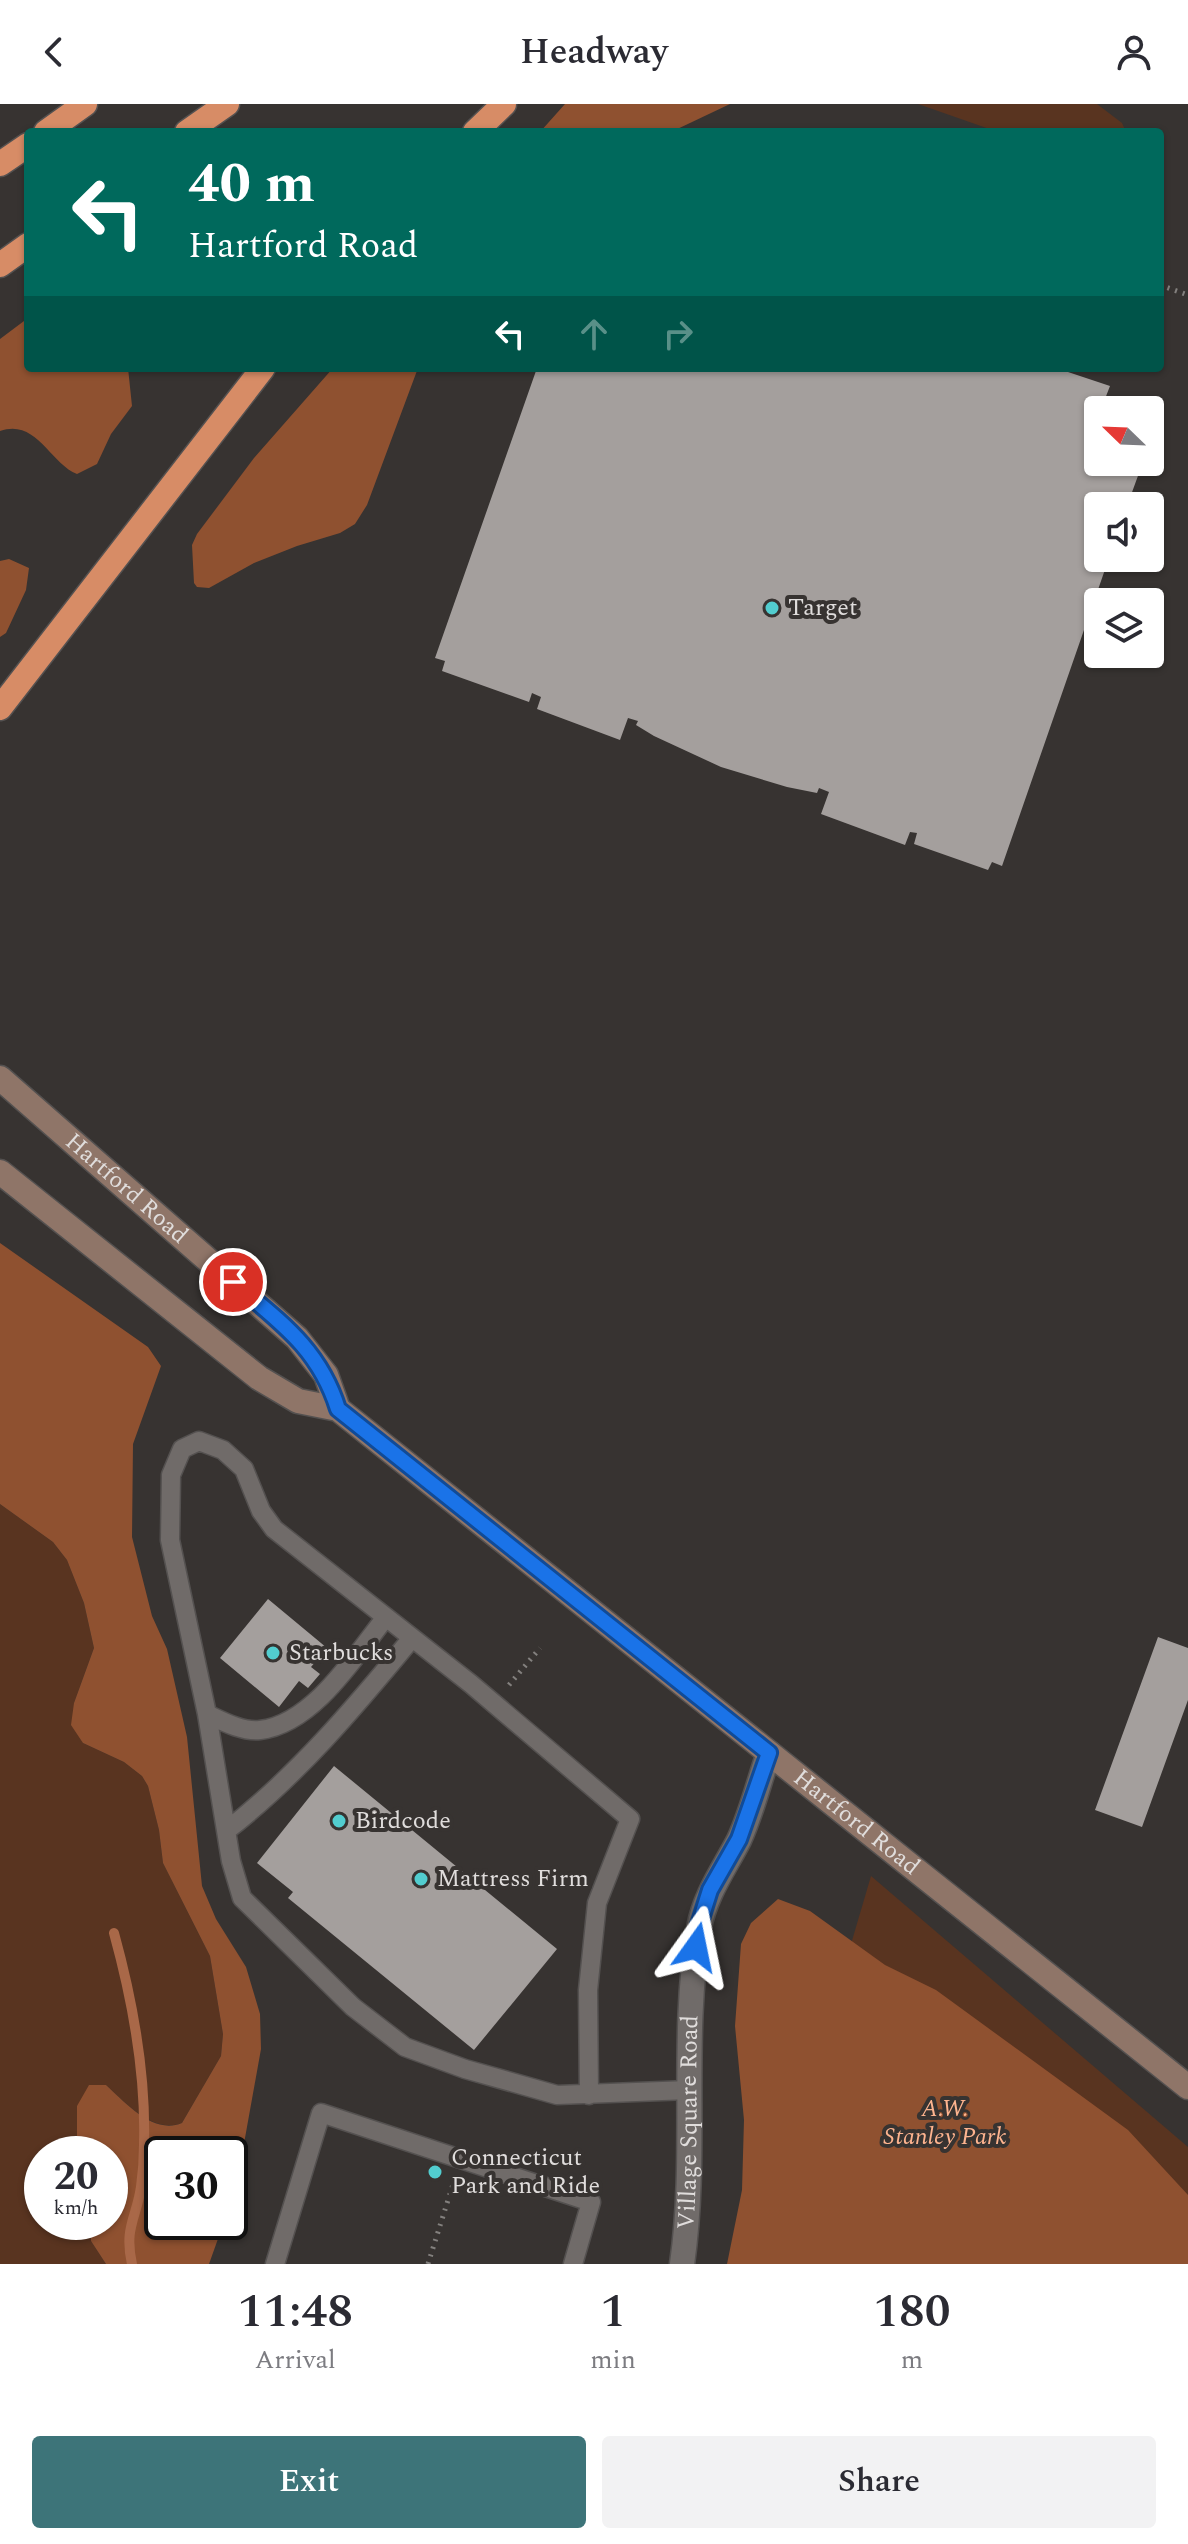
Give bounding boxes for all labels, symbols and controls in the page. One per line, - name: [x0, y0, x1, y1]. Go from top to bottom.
- text: Headway: [520, 25, 668, 80]
- icon: back: [32, 30, 76, 74]
- icon: person: [1112, 30, 1156, 74]
- text: 40 m: [188, 142, 315, 227]
- icon: left: [56, 160, 160, 264]
- text: Hartford Road: [188, 219, 418, 274]
- icon: left: [488, 312, 532, 356]
- icon: ahead: [572, 312, 616, 356]
- icon: right: [656, 312, 700, 356]
- north arrow: [1084, 396, 1164, 476]
- map controls: [1084, 396, 1164, 668]
- button: sound: [1084, 492, 1164, 572]
- button: layers: [1084, 588, 1164, 668]
- place label: Target: [788, 590, 857, 626]
- marker: Target: [763, 599, 781, 617]
- street label: Hartford Road: [57, 1125, 196, 1253]
- pin: [199, 1248, 267, 1316]
- icon: arrive: [211, 1260, 255, 1304]
- place label: Starbucks: [289, 1635, 393, 1671]
- marker: Starbucks: [264, 1644, 282, 1662]
- street label: Hartford Road: [785, 1760, 928, 1884]
- place label: Birdcode: [355, 1803, 451, 1839]
- marker: Birdcode: [330, 1812, 348, 1830]
- place label: Mattress Firm: [437, 1861, 589, 1897]
- marker: Mattress Firm: [412, 1870, 430, 1888]
- position arrow: [654, 1905, 738, 1989]
- street label: Village Square Road: [668, 2014, 708, 2231]
- park label: A.W. Stanley Park: [883, 2091, 1007, 2155]
- speed limit sign: 30: [144, 2136, 248, 2240]
- place label: Connecticut Park and Ride: [451, 2140, 600, 2204]
- text: 20: [54, 2147, 98, 2208]
- marker: Connecticut Park and Ride: [426, 2163, 444, 2181]
- text: km/h: [54, 2193, 99, 2223]
- text: 11:48: [237, 2275, 353, 2348]
- text: 1: [600, 2275, 626, 2348]
- text: 180: [873, 2275, 951, 2348]
- text: Arrival: [255, 2340, 336, 2380]
- text: min: [590, 2340, 636, 2380]
- text: m: [901, 2340, 923, 2380]
- button: Exit: [32, 2436, 586, 2528]
- button: Share: [602, 2436, 1156, 2528]

